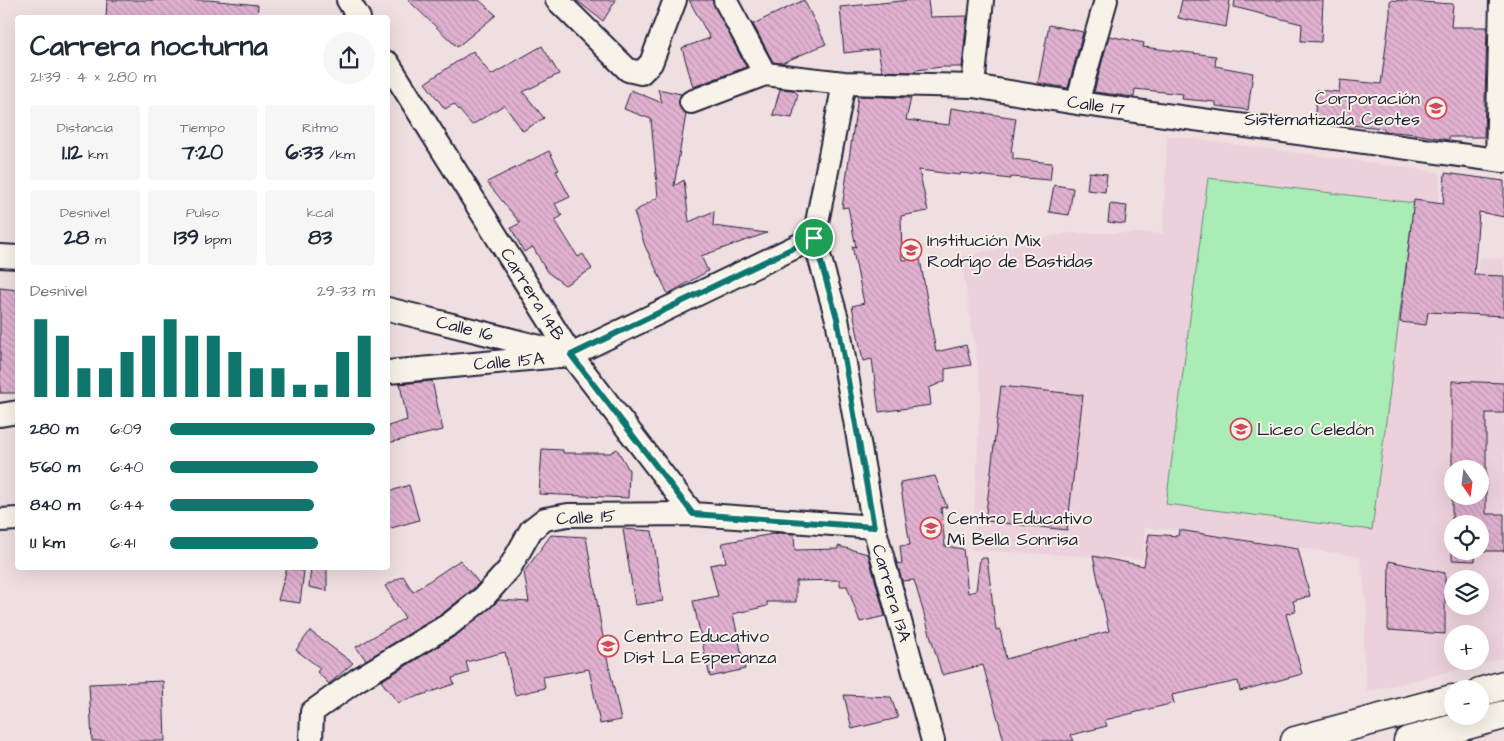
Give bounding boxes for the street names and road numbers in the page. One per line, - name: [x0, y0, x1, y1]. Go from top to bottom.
- street label: Calle 17: [1066, 89, 1126, 122]
- street label: Carrera 14B: [494, 243, 571, 346]
- street label: Calle 16: [434, 309, 496, 348]
- street label: Calle 15A: [473, 346, 546, 377]
- street label: Calle 15: [556, 503, 617, 532]
- street label: Carrera 13A: [866, 541, 918, 645]

